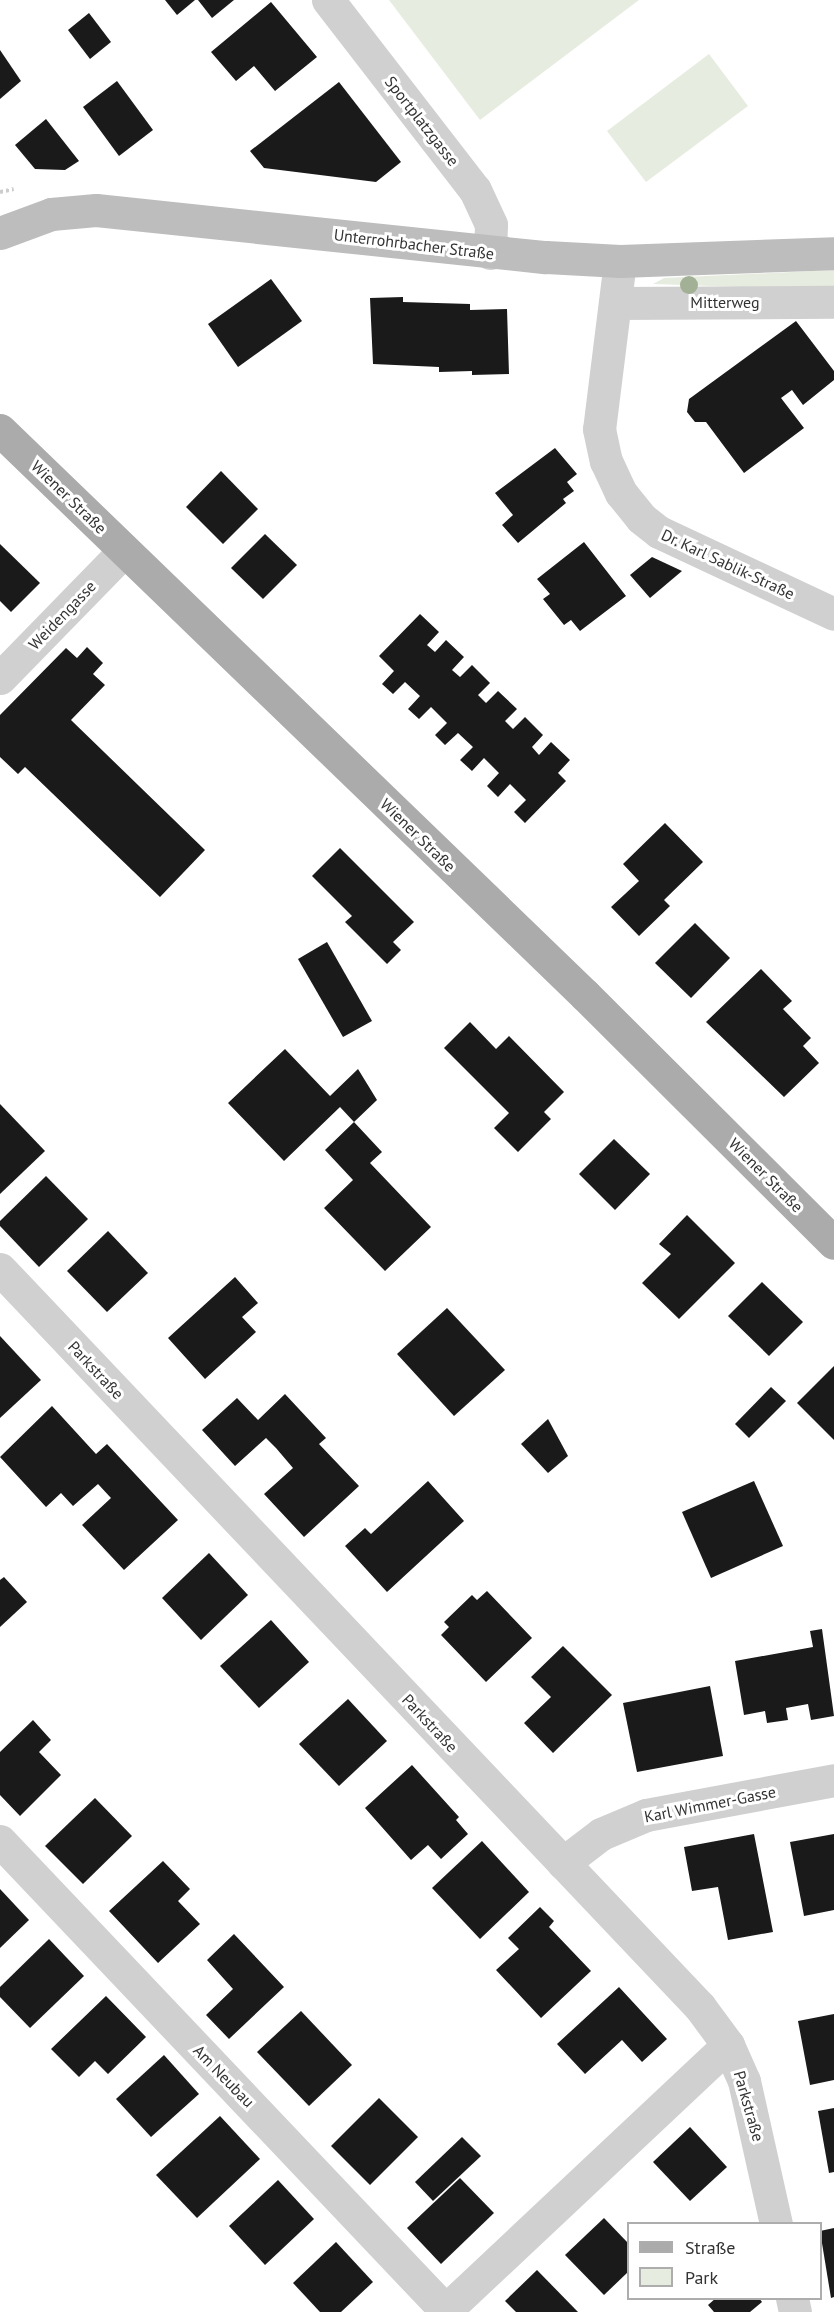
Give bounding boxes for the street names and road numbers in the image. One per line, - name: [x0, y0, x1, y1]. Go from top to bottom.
- street label: Sportplatzgasse: [381, 72, 463, 170]
- street label: Unterrohrbacher Straße: [333, 225, 495, 263]
- street label: Mitterweg: [690, 292, 760, 312]
- street label: Wiener Straße: [27, 456, 111, 538]
- street label: Dr. Karl Sablik-Straße: [658, 524, 798, 604]
- street label: Weidengasse: [24, 576, 100, 654]
- street label: Wiener Straße: [376, 794, 460, 876]
- street label: Wiener Straße: [725, 1134, 807, 1216]
- street label: Parkstraße: [64, 1337, 128, 1403]
- street label: Parkstraße: [398, 1690, 462, 1756]
- street label: Karl Wimmer-Gasse: [642, 1782, 778, 1826]
- street label: Am Neubau: [190, 2041, 258, 2111]
- street label: Parkstraße: [730, 2068, 768, 2144]

